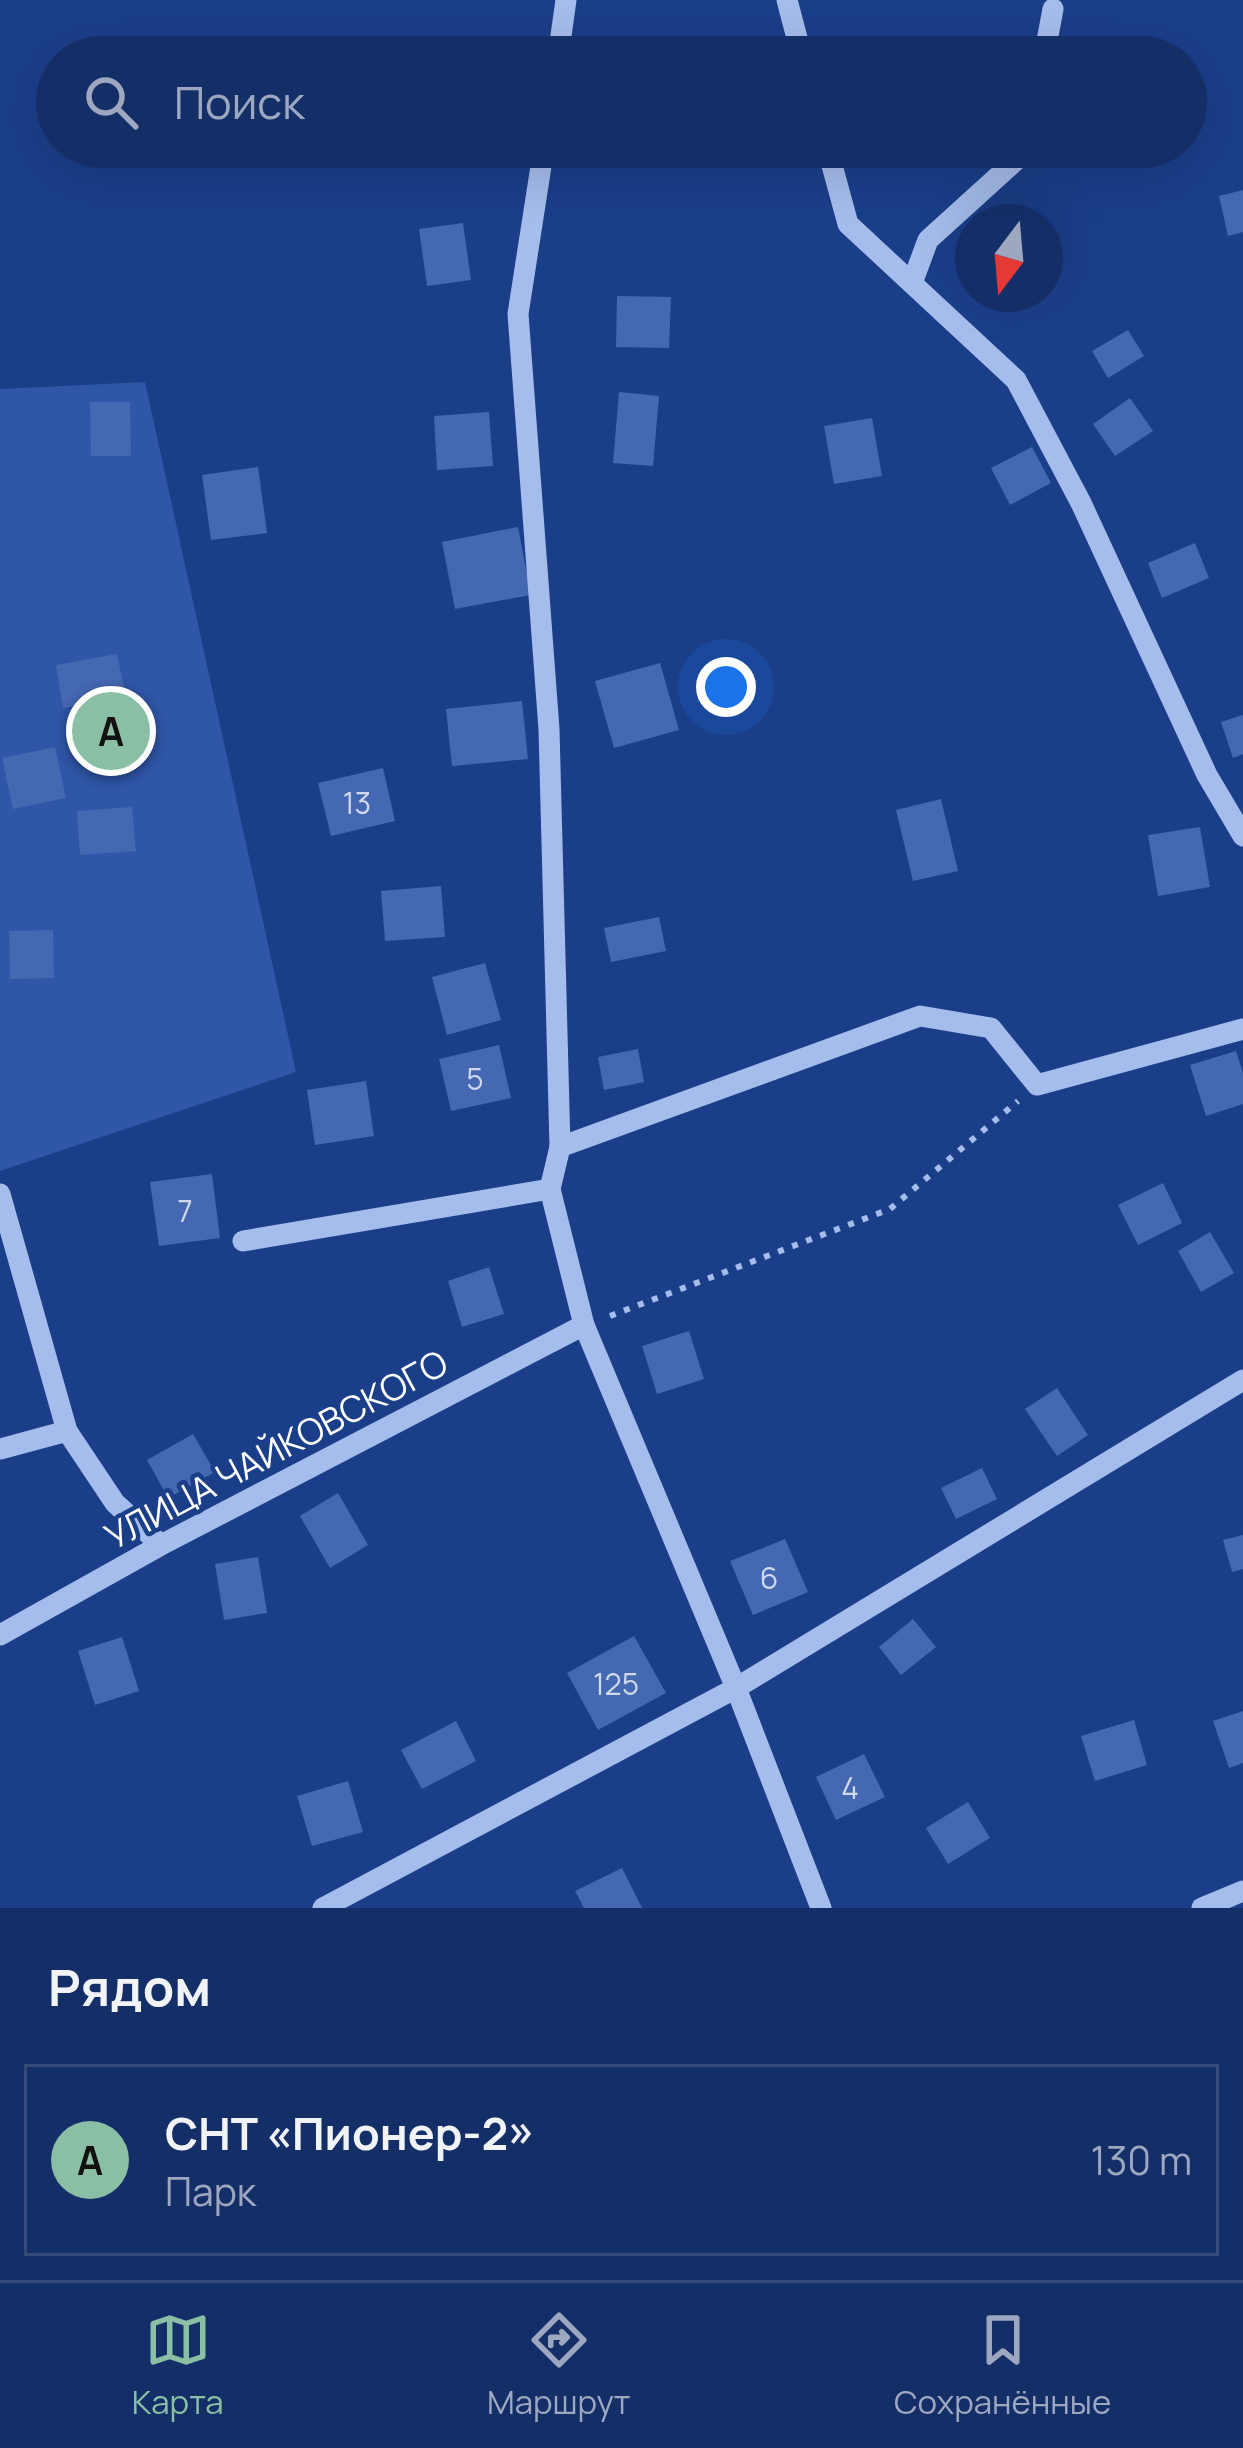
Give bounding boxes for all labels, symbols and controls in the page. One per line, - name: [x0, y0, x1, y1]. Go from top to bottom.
- search box: [36, 36, 1207, 168]
- icon: search: [78, 69, 144, 135]
- text: Поиск: [174, 71, 305, 133]
- north arrow: [955, 204, 1063, 312]
- your location: [696, 657, 756, 717]
- pin: A: [72, 686, 150, 776]
- house number: 13: [343, 782, 371, 823]
- house number: 5: [466, 1058, 484, 1099]
- house number: 7: [177, 1190, 193, 1231]
- street label: УЛИЦА ЧАЙКОВСКОГО: [96, 1338, 456, 1560]
- house number: 6: [760, 1557, 778, 1598]
- house number: 125: [593, 1663, 639, 1704]
- house number: 4: [841, 1767, 859, 1808]
- text: Рядом: [48, 1952, 211, 2021]
- text: СНТ «Пионер-2»: [165, 2102, 535, 2164]
- text: A: [77, 2133, 103, 2187]
- text: 130 m: [1091, 2133, 1192, 2187]
- text: Парк: [165, 2164, 256, 2218]
- tab: Карта: [132, 2307, 224, 2424]
- tab: Маршрут: [487, 2307, 631, 2424]
- tab: Сохранённые: [894, 2307, 1111, 2424]

